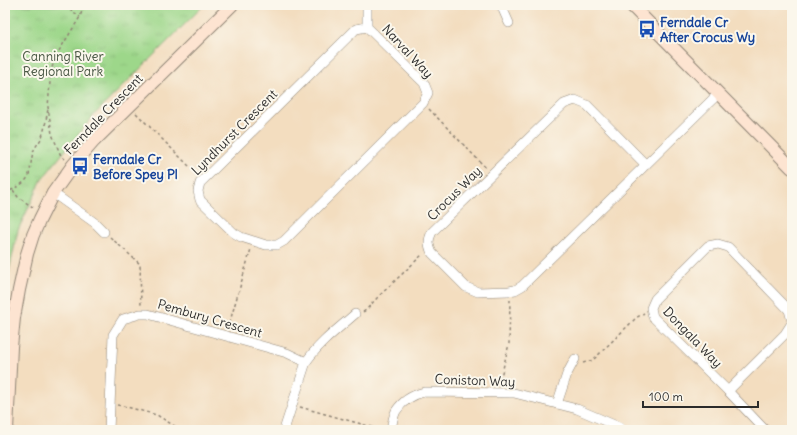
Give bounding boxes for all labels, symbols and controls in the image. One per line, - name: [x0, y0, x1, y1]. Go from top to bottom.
- place label: Ferndale Cr After Crocus Wy: [660, 14, 755, 46]
- bus stop icon: Ferndale Cr After Crocus Wy: [637, 19, 657, 39]
- street label: Narval Way: [378, 21, 437, 82]
- park label: Canning River Regional Park: [22, 48, 104, 80]
- street label: Ferndale Crescent: [60, 70, 147, 158]
- street label: Lyndhurst Crescent: [188, 85, 281, 179]
- place label: Ferndale Cr Before Spey Pl: [93, 151, 178, 183]
- bus stop icon: Ferndale Cr Before Spey Pl: [70, 156, 90, 176]
- street label: Crocus Way: [423, 162, 485, 224]
- street label: Pembury Crescent: [156, 295, 265, 342]
- street label: Dongala Way: [659, 303, 726, 371]
- street label: Coniston Way: [434, 371, 516, 390]
- scale bar: [643, 383, 758, 409]
- text: 100 m: [649, 389, 683, 404]

